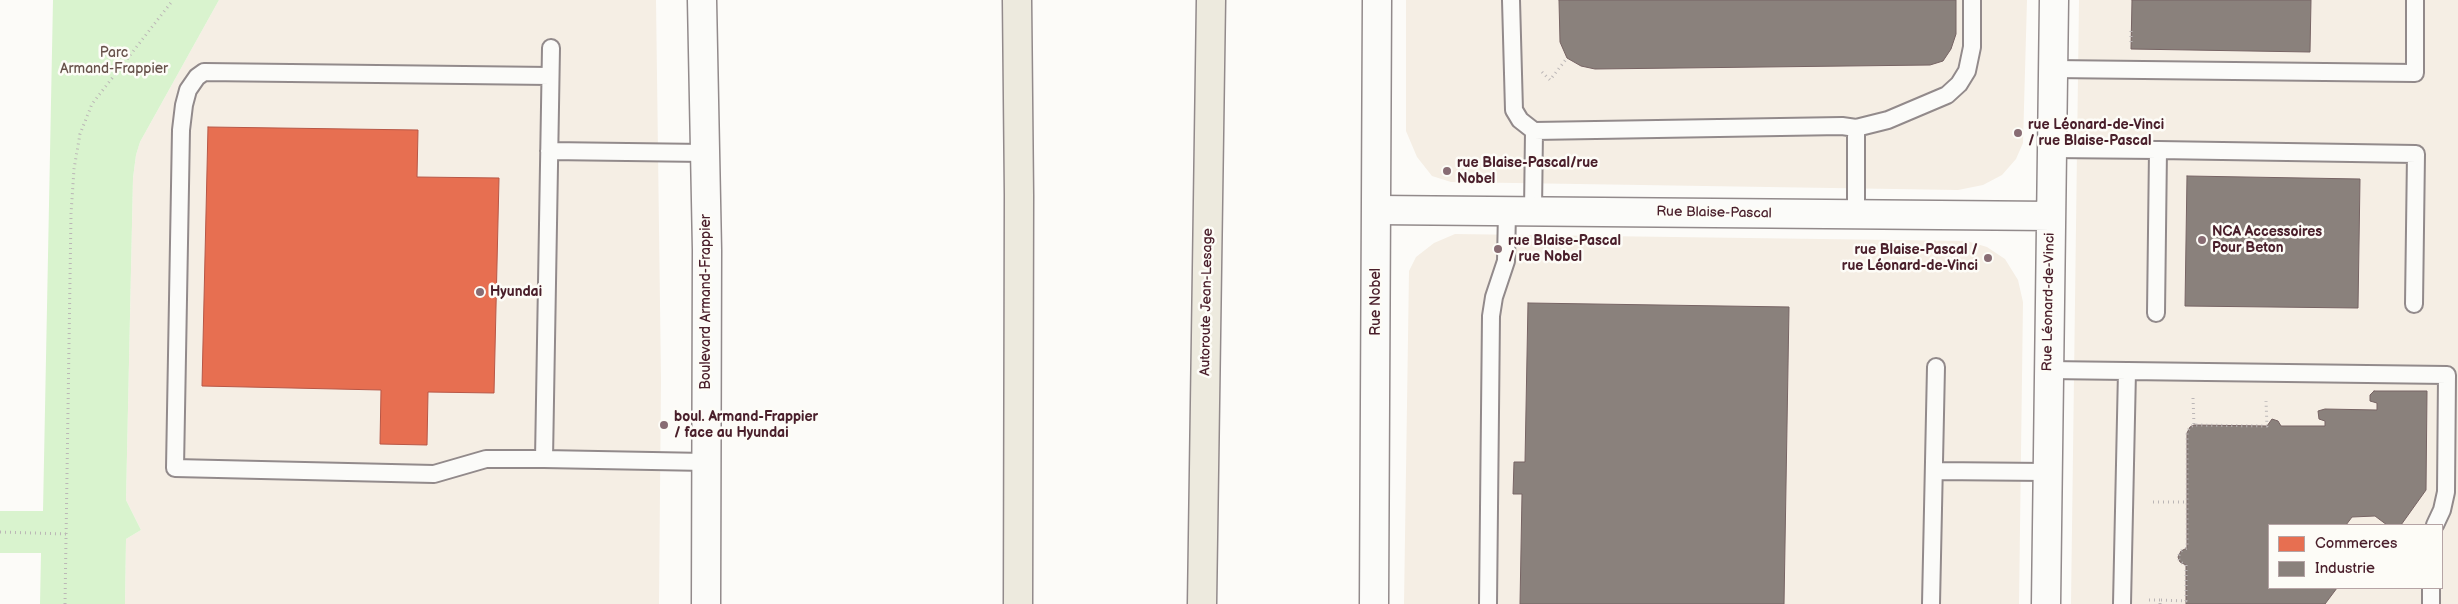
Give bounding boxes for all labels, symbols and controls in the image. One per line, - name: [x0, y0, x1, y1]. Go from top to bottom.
- park label: Parc Armand-Frappier: [60, 45, 168, 78]
- place label: rue Léonard-de-Vinci / rue Blaise-Pascal: [2028, 117, 2164, 150]
- marker: rue Léonard-de-Vinci / rue Blaise-Pascal: [2012, 127, 2024, 139]
- place label: rue Blaise-Pascal/rue Nobel: [1457, 155, 1598, 188]
- marker: rue Blaise-Pascal/rue Nobel: [1441, 165, 1453, 177]
- street label: Rue Blaise-Pascal: [1656, 204, 1772, 222]
- street label: Boulevard Armand-Frappier: [698, 214, 714, 390]
- place label: NCA Accessoires Pour Beton: [2212, 224, 2322, 256]
- street label: Autoroute Jean-Lesage: [1197, 228, 1217, 376]
- street label: Rue Léonard-de-Vinci: [2039, 232, 2059, 372]
- place label: rue Blaise-Pascal / rue Nobel: [1508, 233, 1621, 266]
- marker: NCA Accessoires Pour Beton: [2196, 234, 2208, 246]
- place label: rue Blaise-Pascal / rue Léonard-de-Vinci: [1842, 242, 1978, 274]
- marker: rue Blaise-Pascal / rue Nobel: [1492, 243, 1504, 255]
- marker: rue Blaise-Pascal / rue Léonard-de-Vinci: [1982, 252, 1994, 264]
- street label: Rue Nobel: [1368, 268, 1384, 336]
- place label: Hyundai: [490, 284, 542, 300]
- marker: Hyundai: [474, 286, 486, 298]
- place label: boul. Armand-Frappier / face au Hyundai: [674, 409, 818, 442]
- marker: boul. Armand-Frappier / face au Hyundai: [658, 419, 670, 431]
- legend: [2268, 524, 2443, 589]
- text: Commerces: [2315, 534, 2397, 553]
- text: Industrie: [2315, 559, 2375, 578]

